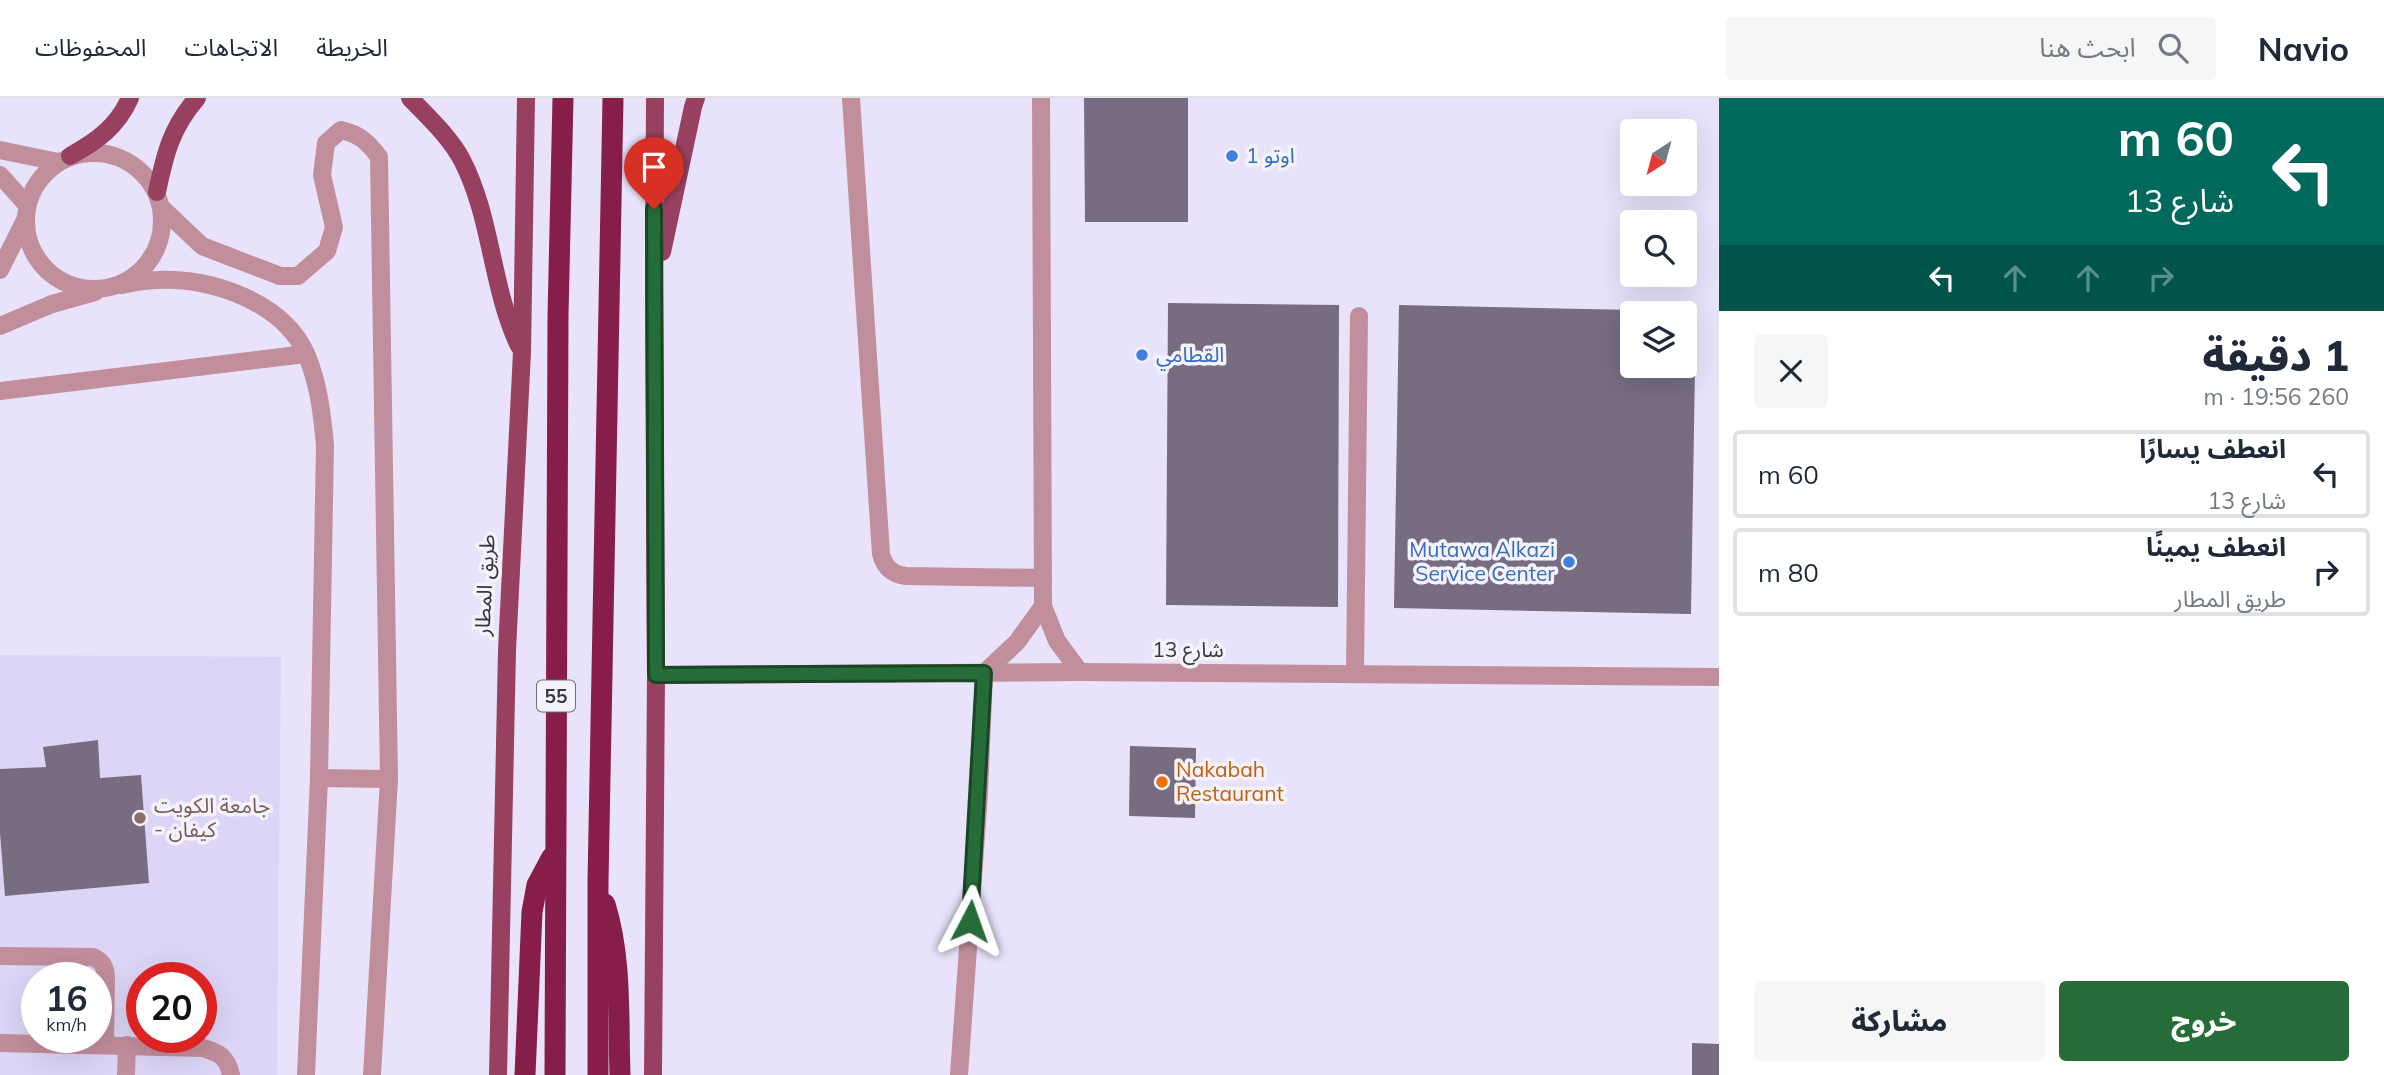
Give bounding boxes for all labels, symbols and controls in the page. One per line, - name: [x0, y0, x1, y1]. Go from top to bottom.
- search box: [1726, 17, 2216, 80]
- text: Navio: [2258, 28, 2349, 69]
- icon: search: [2154, 29, 2192, 67]
- text: ابحث هنا: [2039, 31, 2136, 64]
- text: المحفوظات: [35, 32, 146, 62]
- text: الاتجاهات: [184, 32, 278, 62]
- text: الخريطة: [316, 32, 388, 62]
- text: 60 m: [2118, 107, 2234, 168]
- north arrow: [1620, 119, 1698, 196]
- map controls: [1620, 119, 1697, 378]
- icon: left: [2258, 126, 2349, 217]
- pin: [624, 137, 684, 209]
- place label: اوتو 1: [1246, 142, 1295, 168]
- icon: arrive: [635, 148, 673, 186]
- marker: اوتو 1: [1224, 148, 1240, 164]
- text: شارع 13: [2125, 180, 2234, 220]
- button: search: [1620, 210, 1697, 287]
- icon: left: [1923, 259, 1961, 297]
- icon: ahead: [1996, 259, 2034, 297]
- icon: ahead: [2069, 259, 2107, 297]
- icon: right: [2142, 259, 2180, 297]
- button: layers: [1620, 301, 1697, 378]
- text: 1 دقيقة: [2202, 329, 2349, 382]
- button: close: [1754, 334, 1828, 408]
- place label: القطامي: [1156, 341, 1224, 371]
- marker: القطامي: [1134, 347, 1150, 363]
- text: 260 m · 19:56: [2204, 382, 2349, 411]
- text: انعطف يسارًا: [2139, 432, 2286, 465]
- icon: left: [2307, 455, 2345, 493]
- text: 60 m: [1758, 458, 1819, 491]
- text: شارع 13: [2208, 486, 2286, 515]
- text: انعطف يمينًا: [2146, 530, 2286, 563]
- street label: طريق المطار: [468, 533, 501, 638]
- place label: Mutawa Alkazi Service Center: [1409, 536, 1555, 586]
- icon: right: [2307, 553, 2345, 591]
- marker: Mutawa Alkazi Service Center: [1561, 554, 1577, 570]
- text: 80 m: [1758, 556, 1819, 589]
- text: طريق المطار: [2174, 584, 2286, 613]
- street label: شارع 13: [1152, 636, 1224, 665]
- road number: 55: [537, 680, 575, 712]
- place label: Nakabah Restaurant: [1176, 756, 1284, 806]
- marker: Nakabah Restaurant: [1154, 774, 1170, 790]
- place label: جامعة الكويت - كيفان: [154, 792, 270, 842]
- marker: جامعة الكويت - كيفان: [132, 810, 148, 826]
- position arrow: [933, 884, 1007, 958]
- speed limit sign: 20: [126, 962, 217, 1053]
- text: 16: [45, 976, 88, 1020]
- button: مشاركة: [1754, 981, 2045, 1061]
- button: خروج: [2059, 981, 2349, 1061]
- text: km/h: [46, 1013, 87, 1036]

